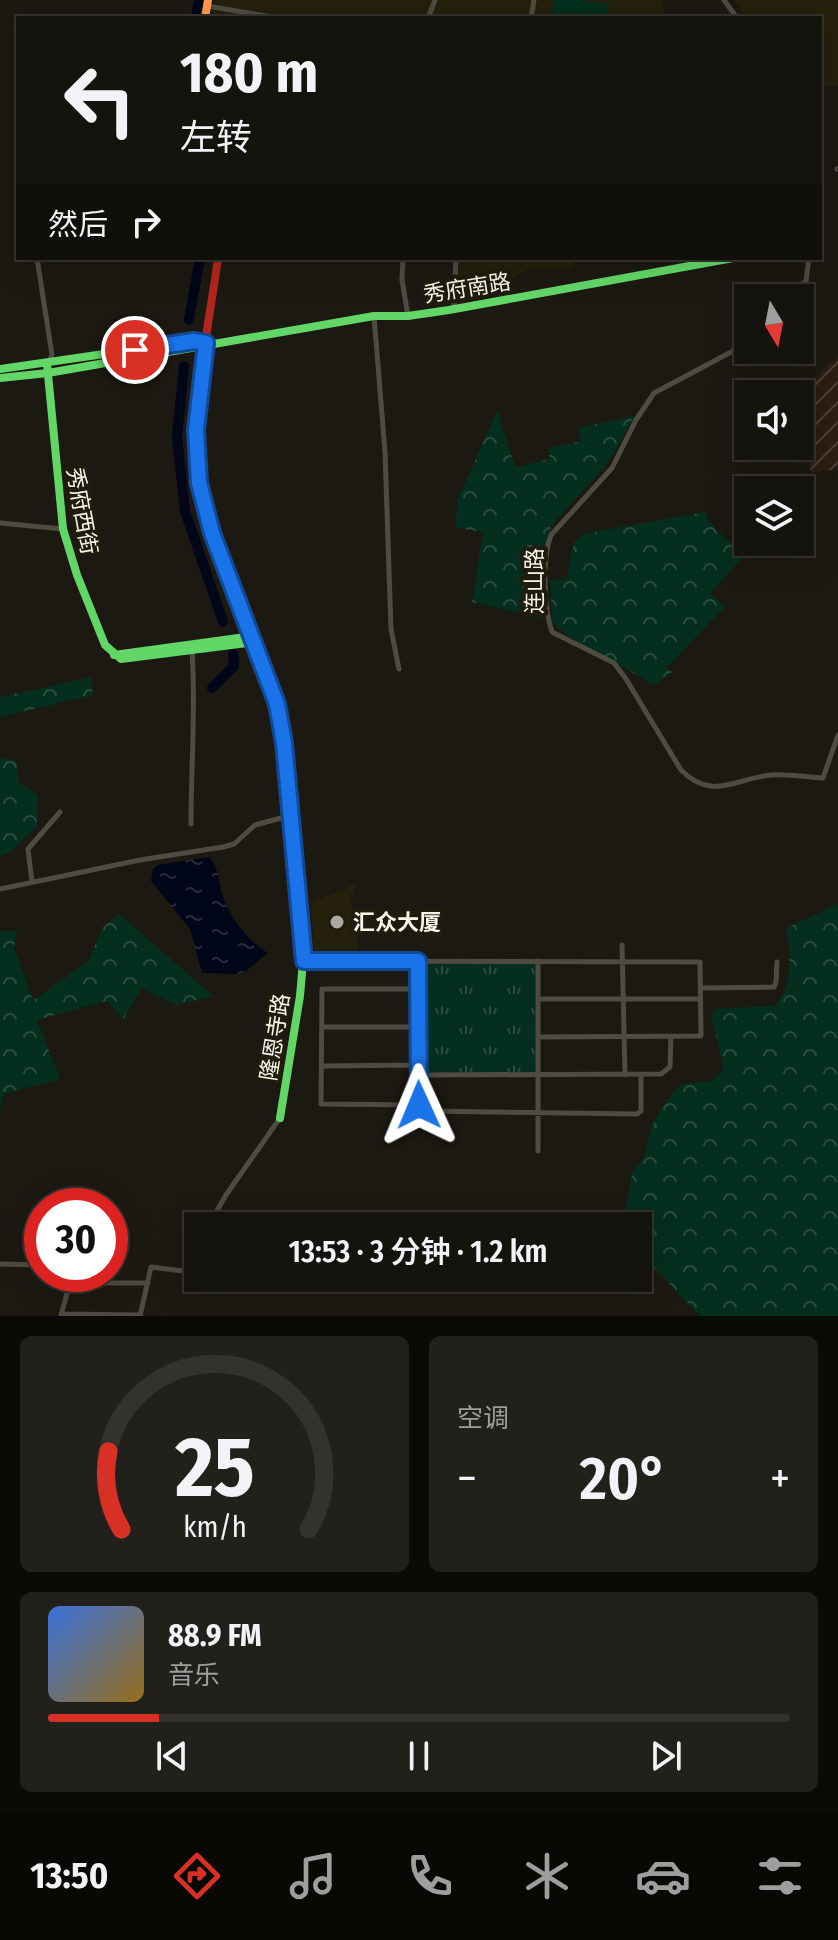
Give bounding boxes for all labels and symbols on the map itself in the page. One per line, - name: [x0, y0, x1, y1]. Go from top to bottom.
- street label: 秀府南路: [421, 268, 513, 308]
- north arrow: [734, 284, 814, 364]
- pin: [101, 316, 169, 384]
- street label: 秀府西街: [61, 465, 103, 557]
- street label: 连山路: [521, 548, 548, 614]
- place label: 汇众大厦: [353, 909, 441, 936]
- marker: 汇众大厦: [328, 913, 346, 931]
- street label: 隆恩寺路: [255, 991, 295, 1083]
- position arrow: [377, 1063, 461, 1147]
- speed limit sign: 30: [24, 1188, 128, 1292]

